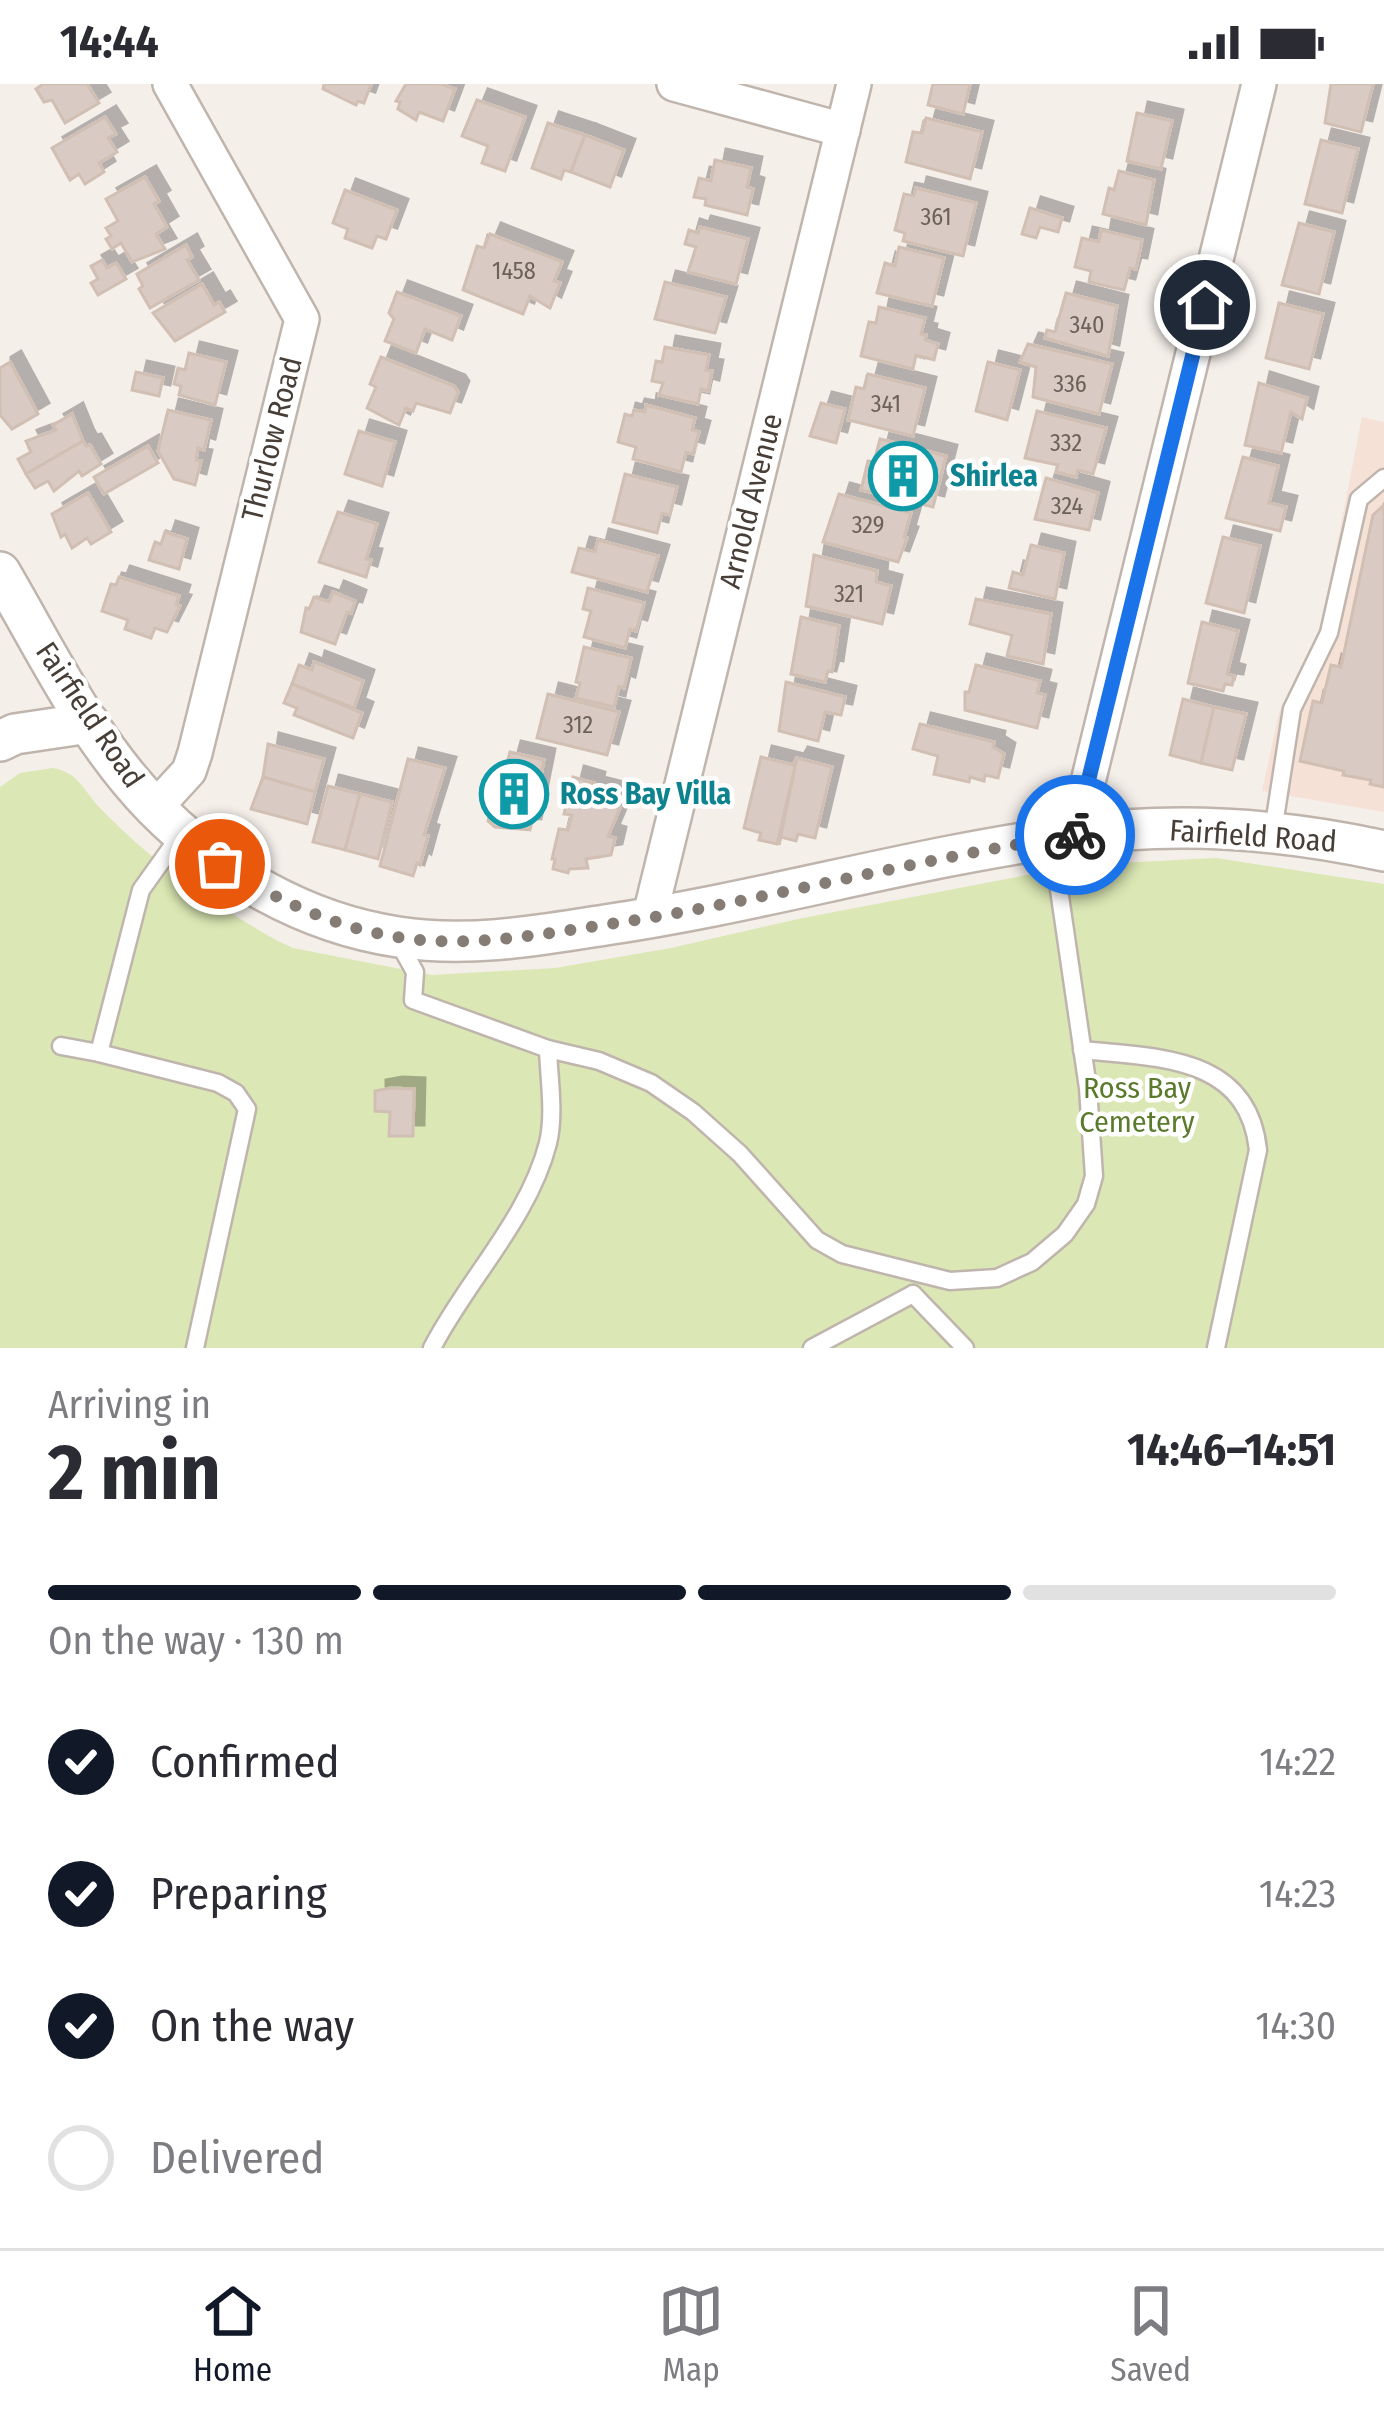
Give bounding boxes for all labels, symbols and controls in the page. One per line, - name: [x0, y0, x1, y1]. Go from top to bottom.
- text: 14:44: [60, 15, 159, 69]
- house number: 361: [920, 203, 952, 231]
- pin: [1154, 254, 1256, 356]
- house number: 1458: [492, 257, 536, 285]
- icon: home: [1172, 272, 1238, 338]
- house number: 340: [1070, 311, 1104, 339]
- street label: Thurlow Road: [234, 353, 310, 525]
- house number: 336: [1053, 370, 1087, 398]
- house number: 341: [871, 390, 901, 418]
- street label: Arnold Avenue: [712, 410, 790, 592]
- house number: 332: [1050, 429, 1082, 457]
- building icon: Shirlea: [868, 441, 938, 511]
- place label: Shirlea: [950, 458, 1038, 494]
- house number: 324: [1051, 492, 1083, 520]
- house number: 329: [852, 511, 884, 539]
- house number: 321: [834, 580, 864, 608]
- street label: Fairfield Road: [28, 635, 152, 795]
- house number: 312: [563, 711, 593, 739]
- building icon: Ross Bay Villa: [479, 759, 549, 829]
- courier: [1015, 775, 1135, 895]
- place label: Ross Bay Villa: [560, 776, 731, 812]
- icon: bike: [1042, 802, 1108, 868]
- street label: Fairfield Road: [1168, 812, 1338, 860]
- pin: [169, 813, 271, 915]
- icon: bag: [187, 831, 253, 897]
- park label: Ross Bay Cemetery: [1079, 1070, 1195, 1140]
- text: Arriving in: [48, 1382, 211, 1428]
- text: 14:46–14:51: [1127, 1423, 1336, 1477]
- text: 2 min: [48, 1426, 221, 1520]
- text: On the way · 130 m: [48, 1618, 344, 1664]
- icon: check: [48, 1729, 114, 1795]
- text: Confirmed: [150, 1735, 340, 1789]
- text: 14:22: [1259, 1739, 1336, 1785]
- icon: check: [48, 1861, 114, 1927]
- text: Preparing: [150, 1867, 327, 1921]
- text: 14:23: [1259, 1871, 1336, 1917]
- icon: check: [48, 1993, 114, 2059]
- text: On the way: [150, 1999, 354, 2053]
- text: 14:30: [1255, 2003, 1336, 2049]
- text: Delivered: [150, 2131, 324, 2185]
- tab: Home: [193, 2278, 272, 2390]
- tab: Map: [658, 2278, 724, 2390]
- tab: Saved: [1110, 2278, 1191, 2390]

